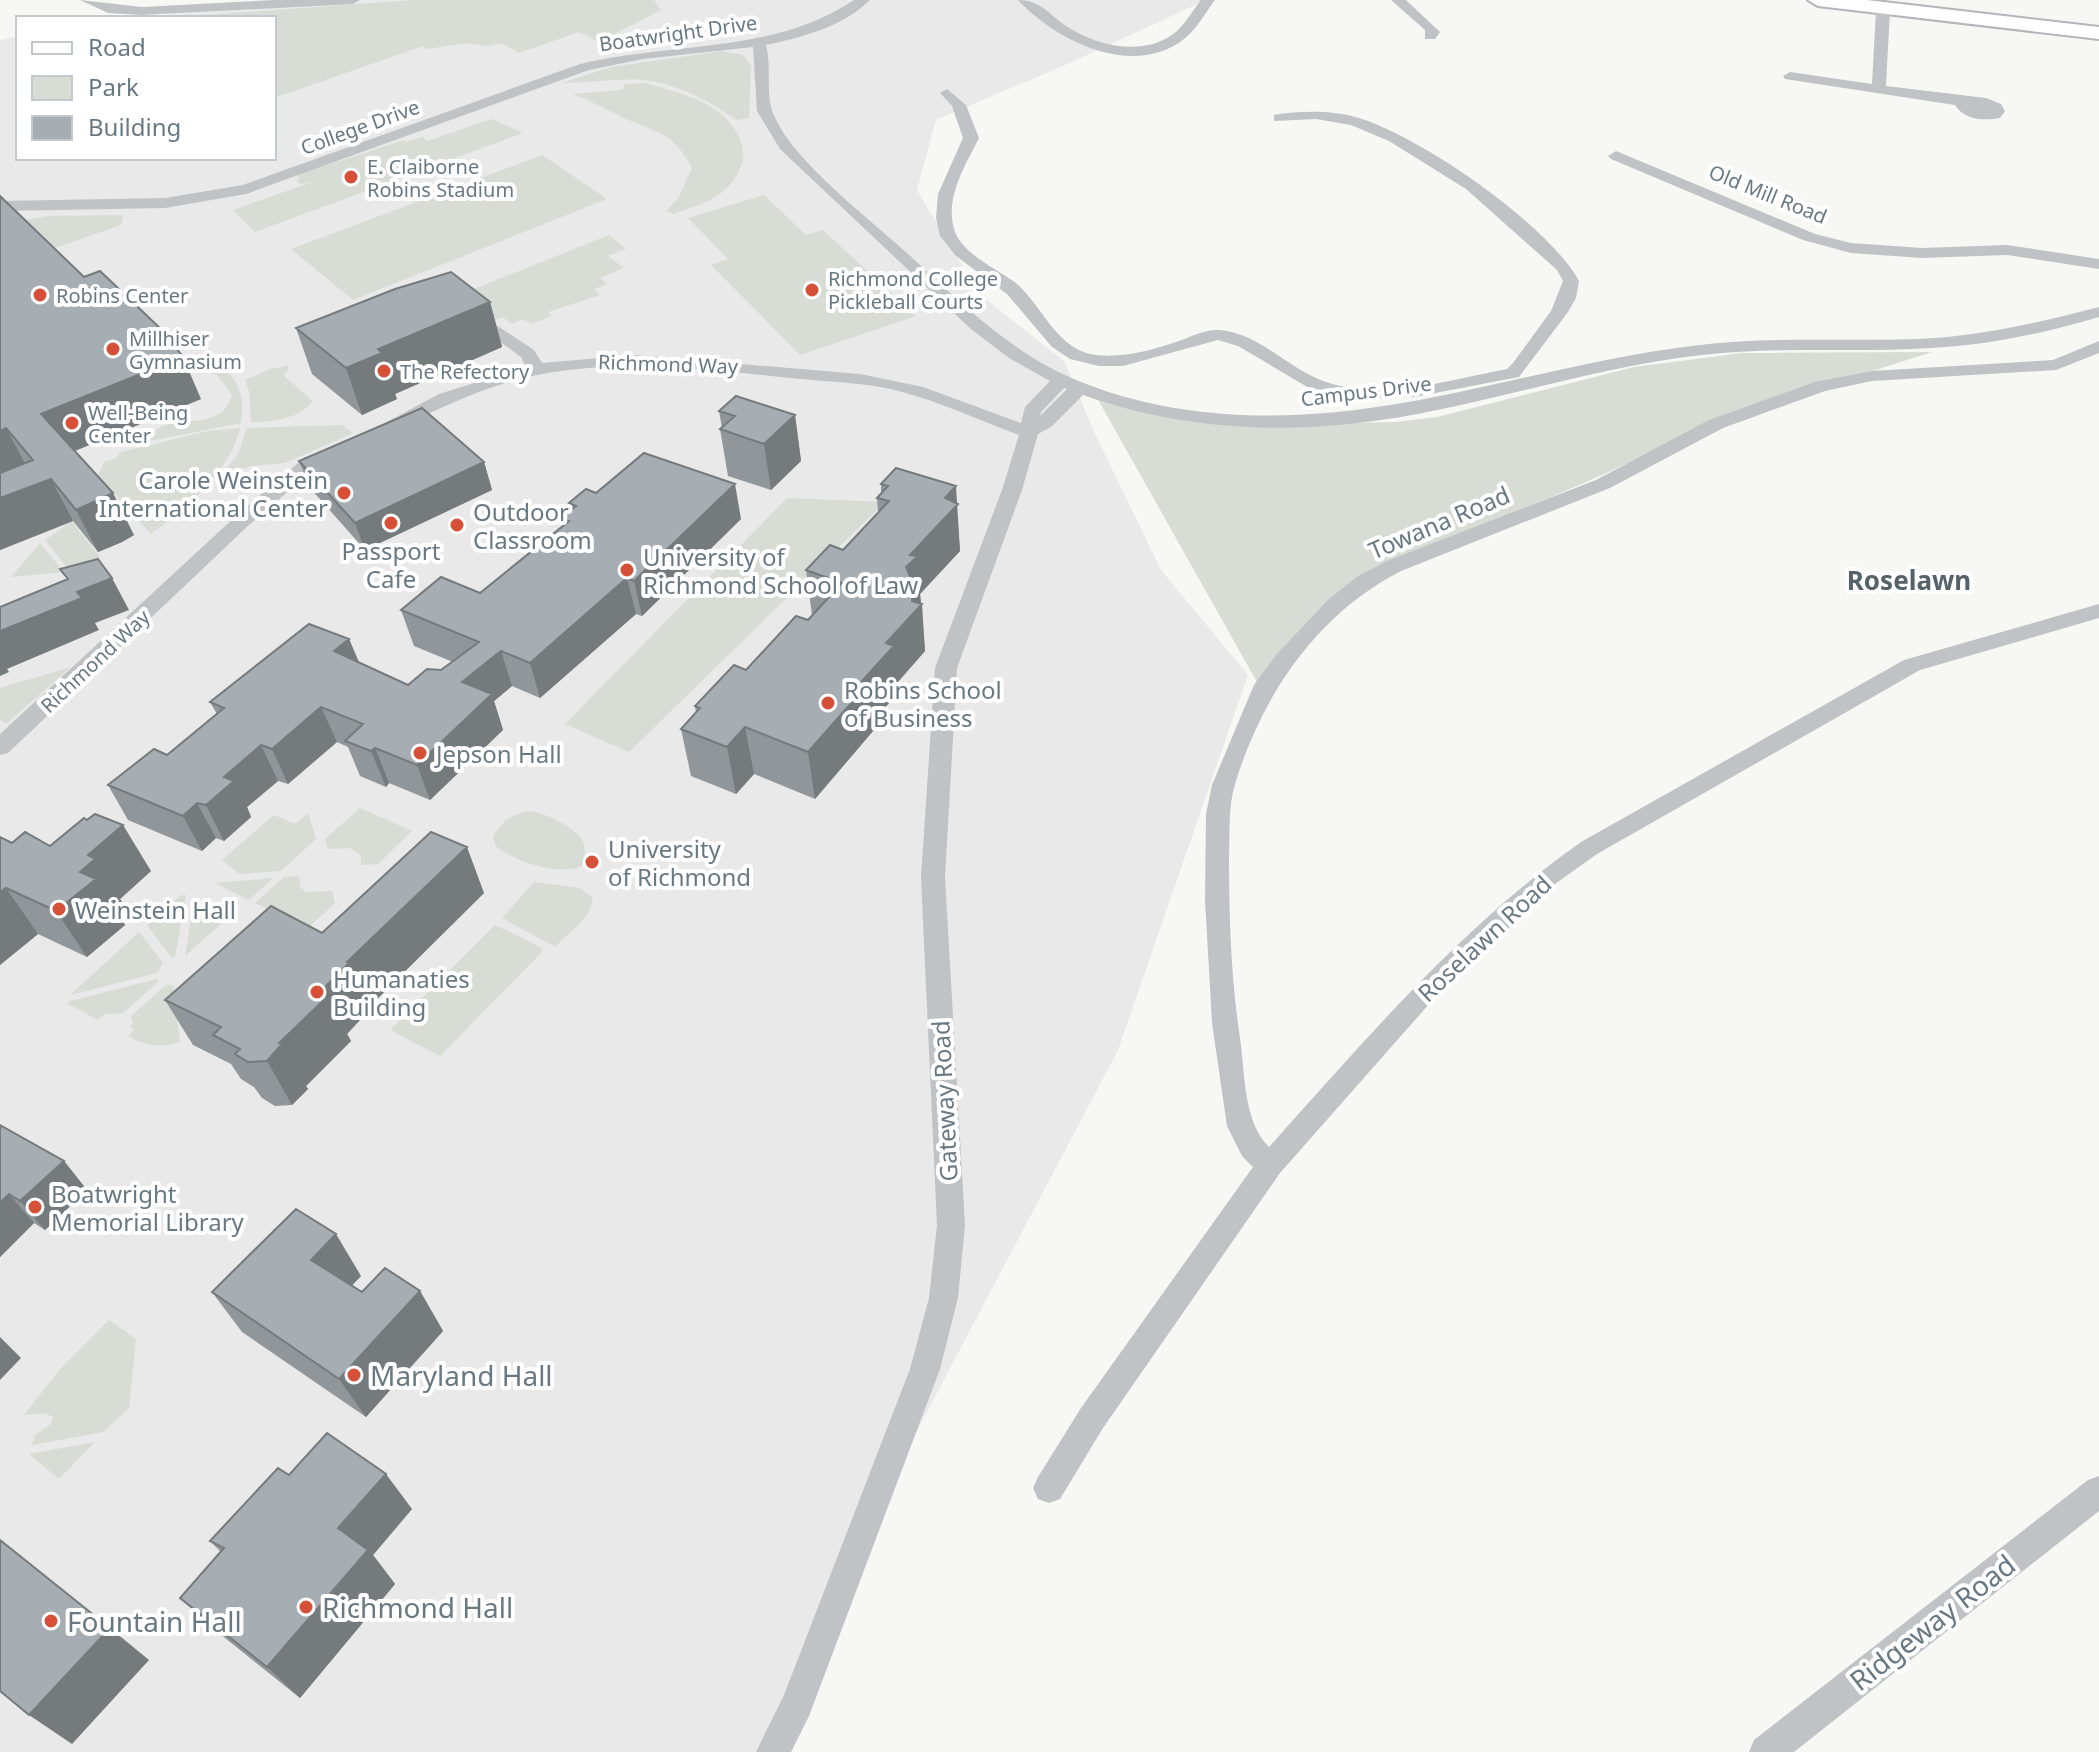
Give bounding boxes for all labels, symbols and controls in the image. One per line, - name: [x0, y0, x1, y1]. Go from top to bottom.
- street label: Boatwright Drive: [597, 9, 759, 57]
- legend: [16, 16, 276, 160]
- text: Road: [88, 30, 146, 63]
- text: Park: [88, 70, 139, 103]
- street label: College Drive: [297, 93, 423, 161]
- text: Building: [88, 110, 181, 143]
- place label: E. Claiborne Robins Stadium: [367, 153, 514, 203]
- street label: Old Mill Road: [1705, 158, 1831, 230]
- marker: E. Claiborne Robins Stadium: [342, 168, 360, 186]
- place label: Richmond College Pickleball Courts: [828, 265, 998, 315]
- marker: Richmond College Pickleball Courts: [803, 281, 821, 299]
- place label: Robins Center: [56, 282, 188, 309]
- marker: Robins Center: [31, 286, 49, 304]
- place label: Millhiser Gymnasium: [129, 325, 242, 375]
- marker: Millhiser Gymnasium: [104, 340, 122, 358]
- street label: Richmond Way: [598, 348, 739, 380]
- place label: The Refectory: [400, 358, 530, 385]
- marker: The Refectory: [375, 362, 393, 380]
- street label: Campus Drive: [1299, 370, 1433, 412]
- place label: Well-Being Center: [88, 399, 188, 449]
- marker: Well-Being Center: [63, 414, 81, 432]
- place label: Carole Weinstein International Center: [99, 463, 328, 524]
- street label: Towana Road: [1363, 477, 1515, 567]
- marker: Carole Weinstein International Center: [335, 484, 353, 502]
- place label: Outdoor Classroom: [473, 495, 592, 556]
- marker: Passport Cafe: [382, 514, 400, 532]
- marker: Outdoor Classroom: [448, 516, 466, 534]
- place label: Passport Cafe: [342, 534, 441, 595]
- place label: University of Richmond School of Law: [643, 540, 918, 601]
- marker: University of Richmond School of Law: [618, 561, 636, 579]
- district label: Roselawn: [1847, 562, 1971, 598]
- street label: Richmond Way: [35, 603, 156, 719]
- place label: Robins School of Business: [844, 673, 1002, 734]
- marker: Robins School of Business: [819, 694, 837, 712]
- place label: Jepson Hall: [434, 737, 562, 770]
- marker: Jepson Hall: [411, 744, 429, 762]
- place label: University of Richmond: [608, 832, 751, 893]
- marker: University of Richmond: [583, 853, 601, 871]
- street label: Roselawn Road: [1410, 867, 1558, 1009]
- place label: Weinstein Hall: [75, 893, 236, 926]
- marker: Weinstein Hall: [50, 900, 68, 918]
- place label: Humanaties Building: [333, 962, 470, 1023]
- marker: Humanaties Building: [308, 983, 326, 1001]
- street label: Gateway Road: [923, 1020, 965, 1182]
- place label: Boatwright Memorial Library: [51, 1177, 245, 1238]
- marker: Boatwright Memorial Library: [26, 1198, 44, 1216]
- place label: Maryland Hall: [370, 1356, 553, 1394]
- marker: Maryland Hall: [345, 1366, 363, 1384]
- street label: Ridgeway Road: [1841, 1545, 2023, 1699]
- place label: Richmond Hall: [322, 1588, 513, 1626]
- marker: Richmond Hall: [297, 1598, 315, 1616]
- place label: Fountain Hall: [67, 1602, 242, 1640]
- marker: Fountain Hall: [42, 1612, 60, 1630]

